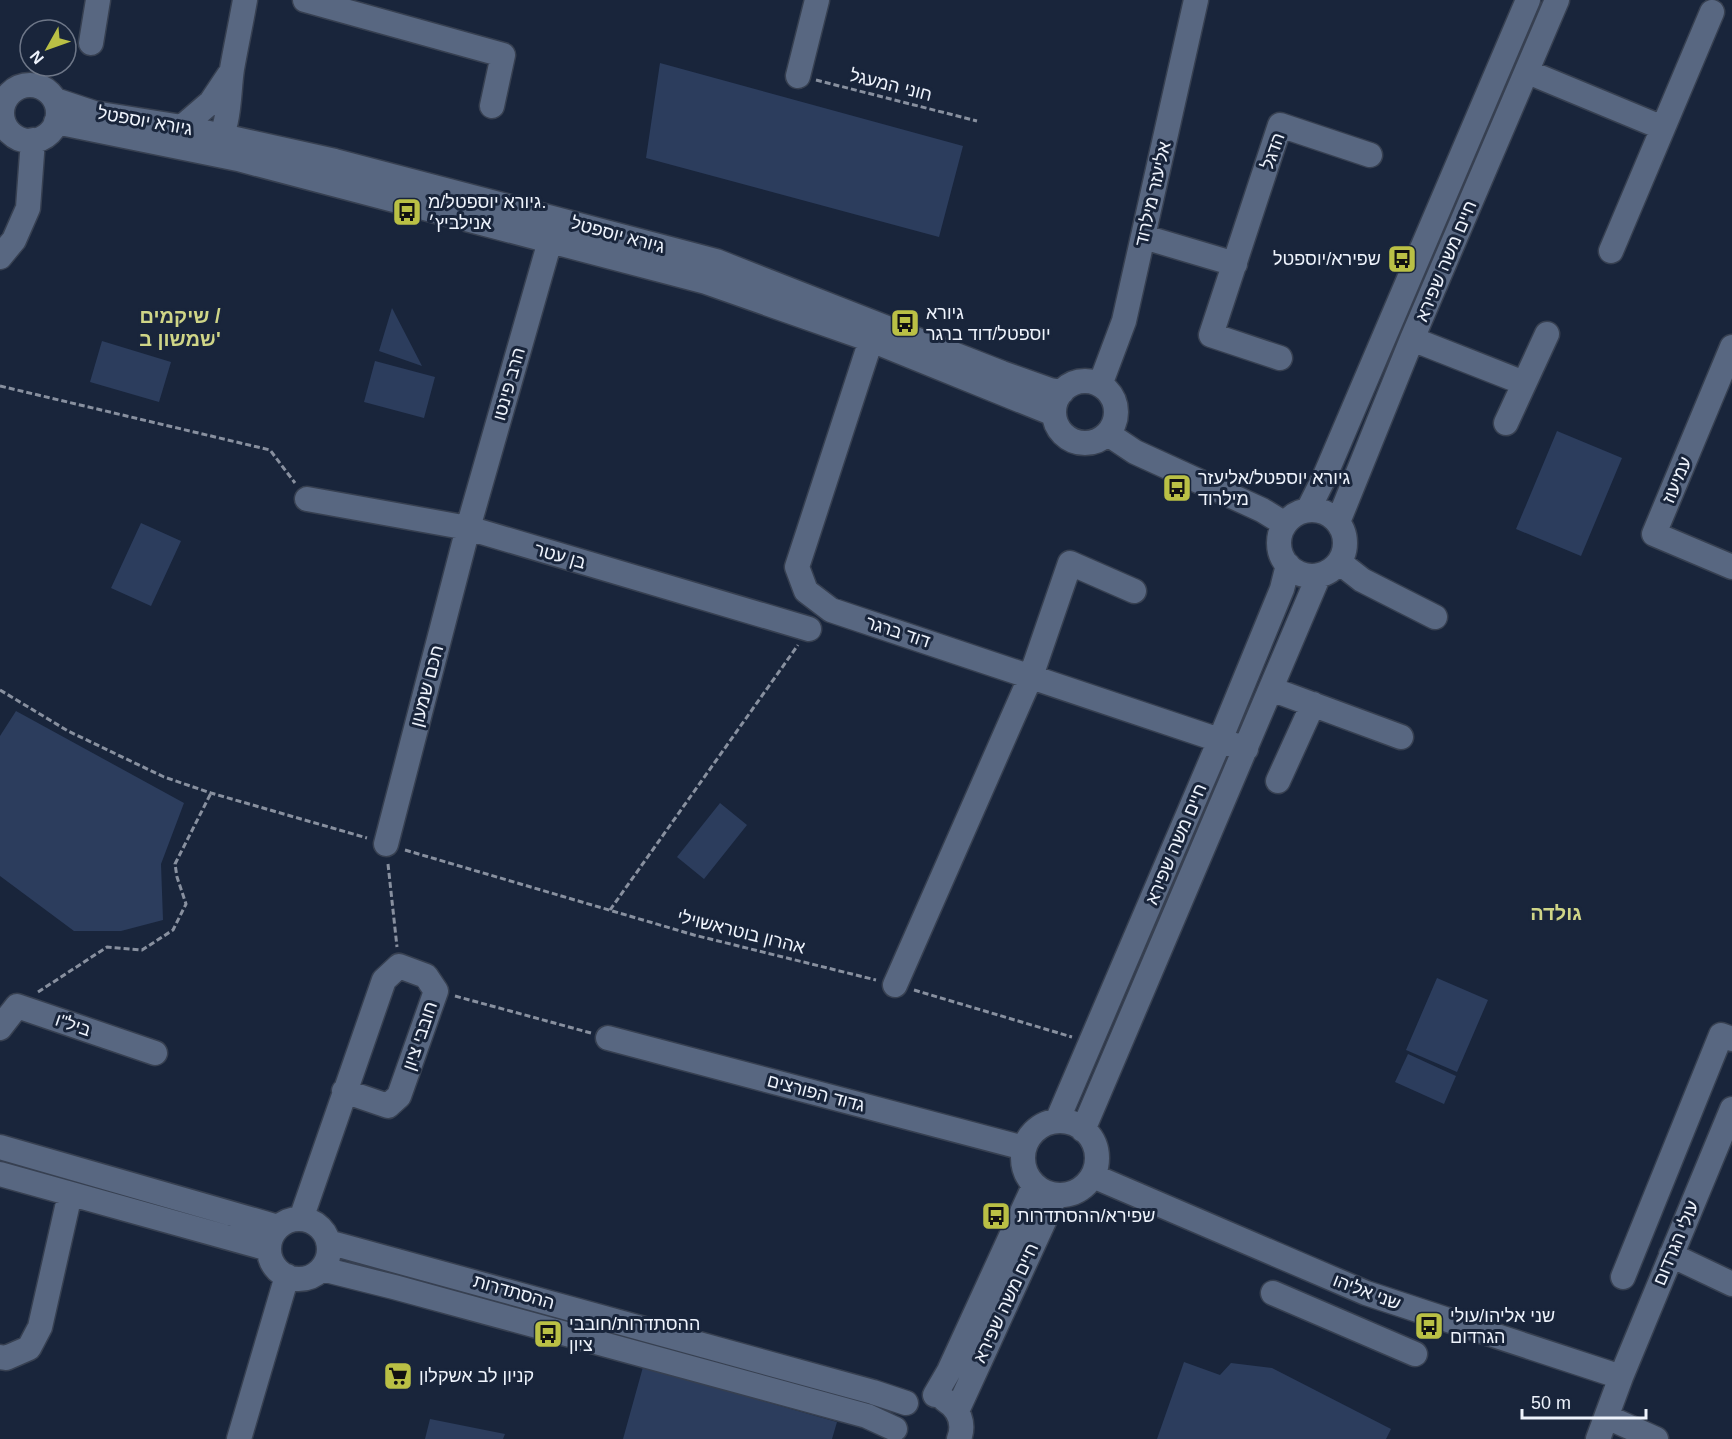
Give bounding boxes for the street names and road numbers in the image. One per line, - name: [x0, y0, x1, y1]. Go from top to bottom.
- street label: חוני המעגל: [848, 65, 934, 105]
- street label: גיורא יוספטל: [96, 103, 194, 139]
- street label: הדגל: [1257, 130, 1289, 172]
- street label: אליעזר מילרוד: [1131, 139, 1175, 248]
- street label: חיים משה שפירא: [1411, 197, 1481, 325]
- street label: גיורא יוספטל: [569, 213, 667, 257]
- street label: הרב פינטו: [489, 345, 529, 423]
- street label: עמיעוז: [1658, 454, 1696, 506]
- street label: בן עטר: [532, 539, 588, 573]
- street label: דוד ברגר: [863, 612, 933, 652]
- street label: חכם שמעון: [407, 643, 447, 729]
- street label: חיים משה שפירא: [1141, 780, 1211, 908]
- street label: אהרון בוטראשוילי: [675, 906, 808, 958]
- street label: חובבי ציון: [399, 999, 441, 1073]
- street label: ביל"ו: [53, 1010, 94, 1040]
- street label: גדוד הפורצים: [765, 1070, 867, 1116]
- street label: עולי הגרדום: [1649, 1198, 1703, 1288]
- street label: חיים משה שפירא: [970, 1240, 1042, 1366]
- street label: שני אליהו: [1330, 1270, 1404, 1314]
- street label: ההסתדרות: [471, 1271, 557, 1313]

